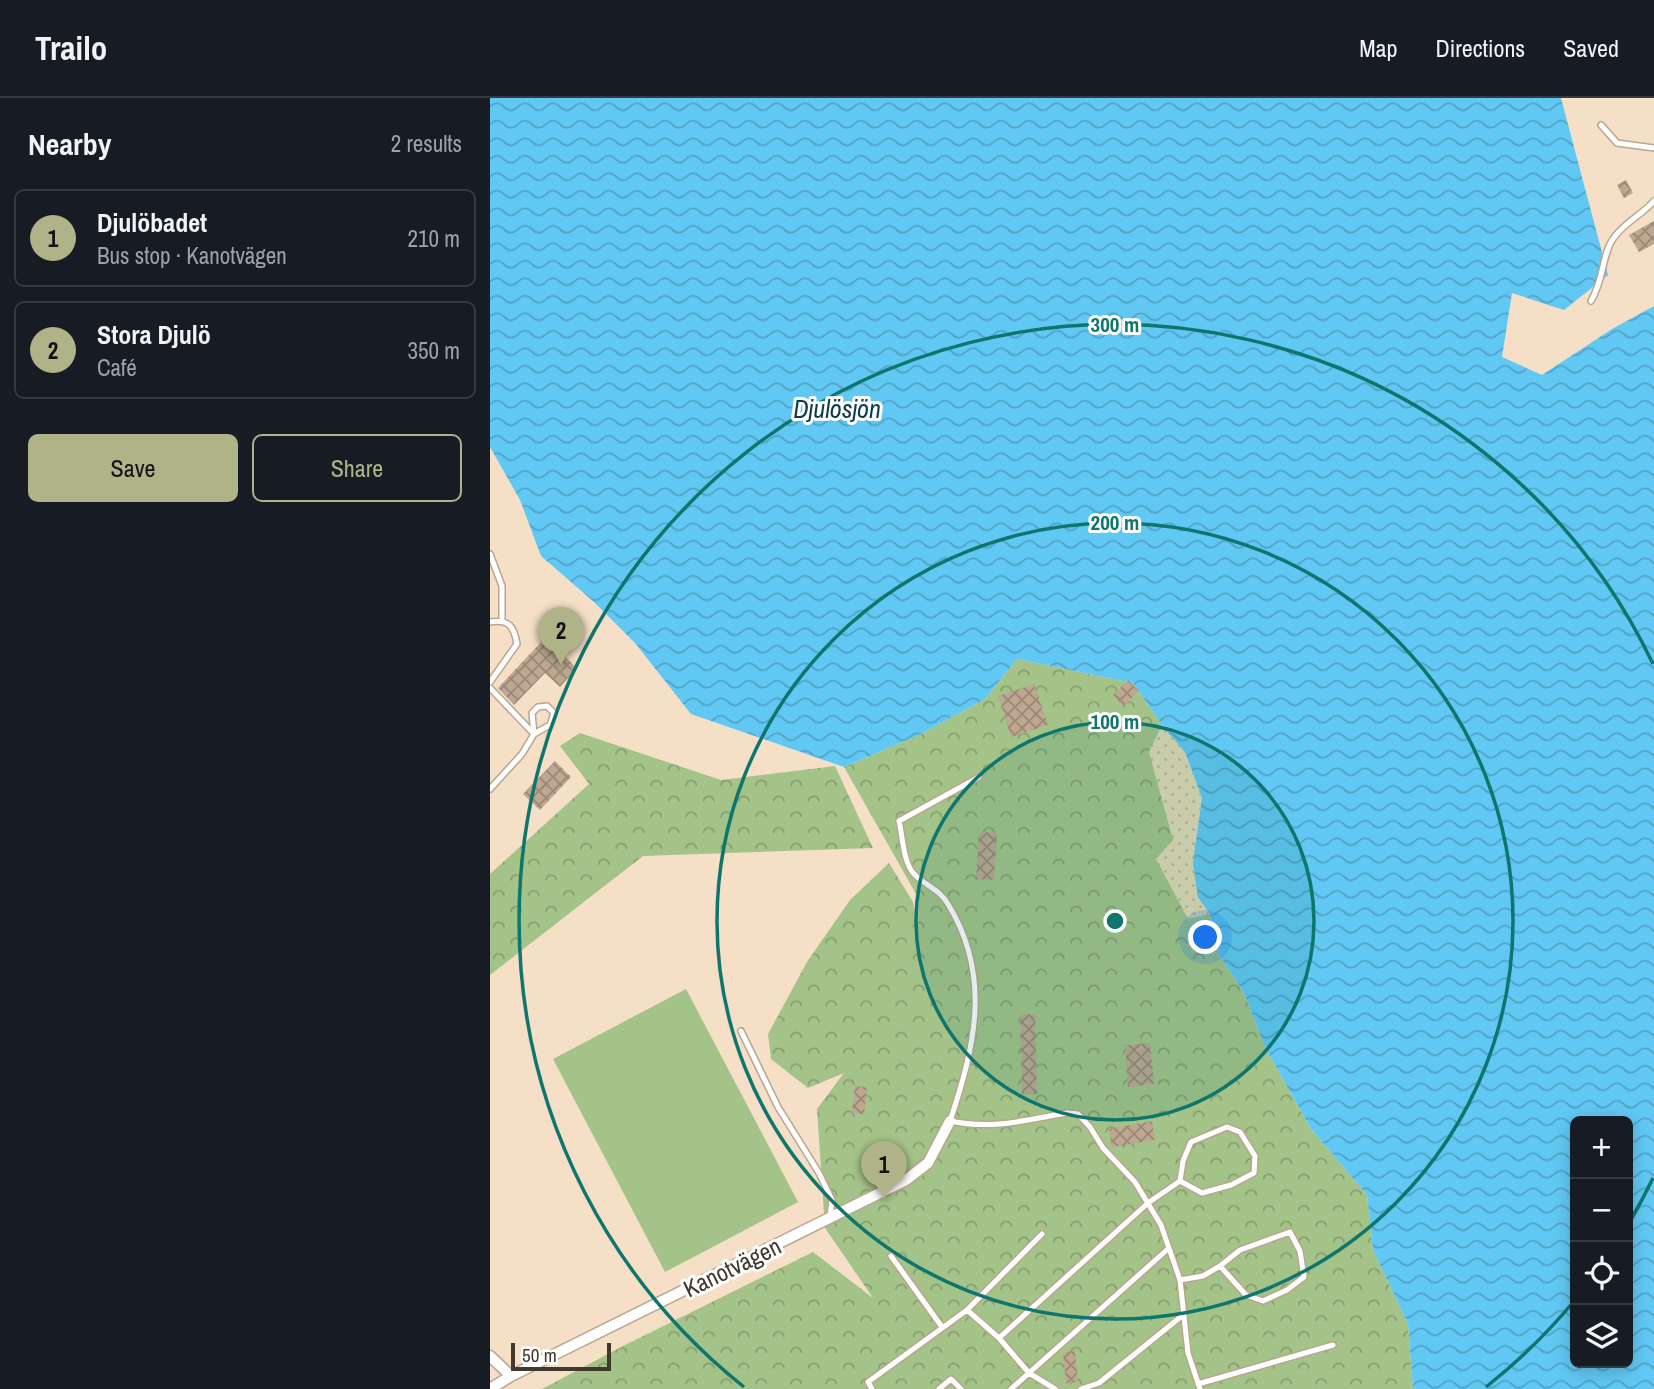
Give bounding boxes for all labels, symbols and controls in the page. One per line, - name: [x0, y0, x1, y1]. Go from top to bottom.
- text: Trailo: [35, 26, 107, 70]
- text: Map: [1359, 32, 1397, 64]
- text: Directions: [1435, 32, 1525, 64]
- text: Saved: [1563, 32, 1619, 64]
- text: Nearby: [28, 124, 111, 164]
- text: 2 results: [391, 128, 462, 159]
- text: Djulöbadet: [97, 205, 207, 240]
- text: 1: [48, 223, 58, 254]
- text: 210 m: [408, 223, 460, 254]
- text: Bus stop · Kanotvägen: [97, 240, 287, 271]
- text: 300 m: [1091, 310, 1139, 339]
- text: Stora Djulö: [97, 317, 211, 352]
- text: 2: [48, 335, 58, 366]
- text: 350 m: [408, 335, 460, 366]
- text: Café: [97, 352, 137, 383]
- water label: Djulösjön: [793, 391, 881, 426]
- button: Save: [28, 434, 238, 502]
- button: Share: [252, 434, 462, 502]
- text: 200 m: [1091, 508, 1139, 537]
- pin: 2: [538, 607, 584, 665]
- text: 100 m: [1091, 707, 1139, 736]
- centre of rings: [1103, 909, 1127, 933]
- your location: [1188, 920, 1222, 954]
- map controls: [1570, 1116, 1633, 1368]
- button: +: [1570, 1116, 1633, 1179]
- pin: 1: [861, 1141, 907, 1199]
- button: −: [1570, 1179, 1633, 1242]
- street label: Kanotvägen: [678, 1230, 786, 1304]
- button: locate: [1570, 1242, 1633, 1305]
- button: layers: [1570, 1305, 1633, 1368]
- scale bar: [511, 1340, 611, 1372]
- text: 50 m: [522, 1342, 557, 1368]

